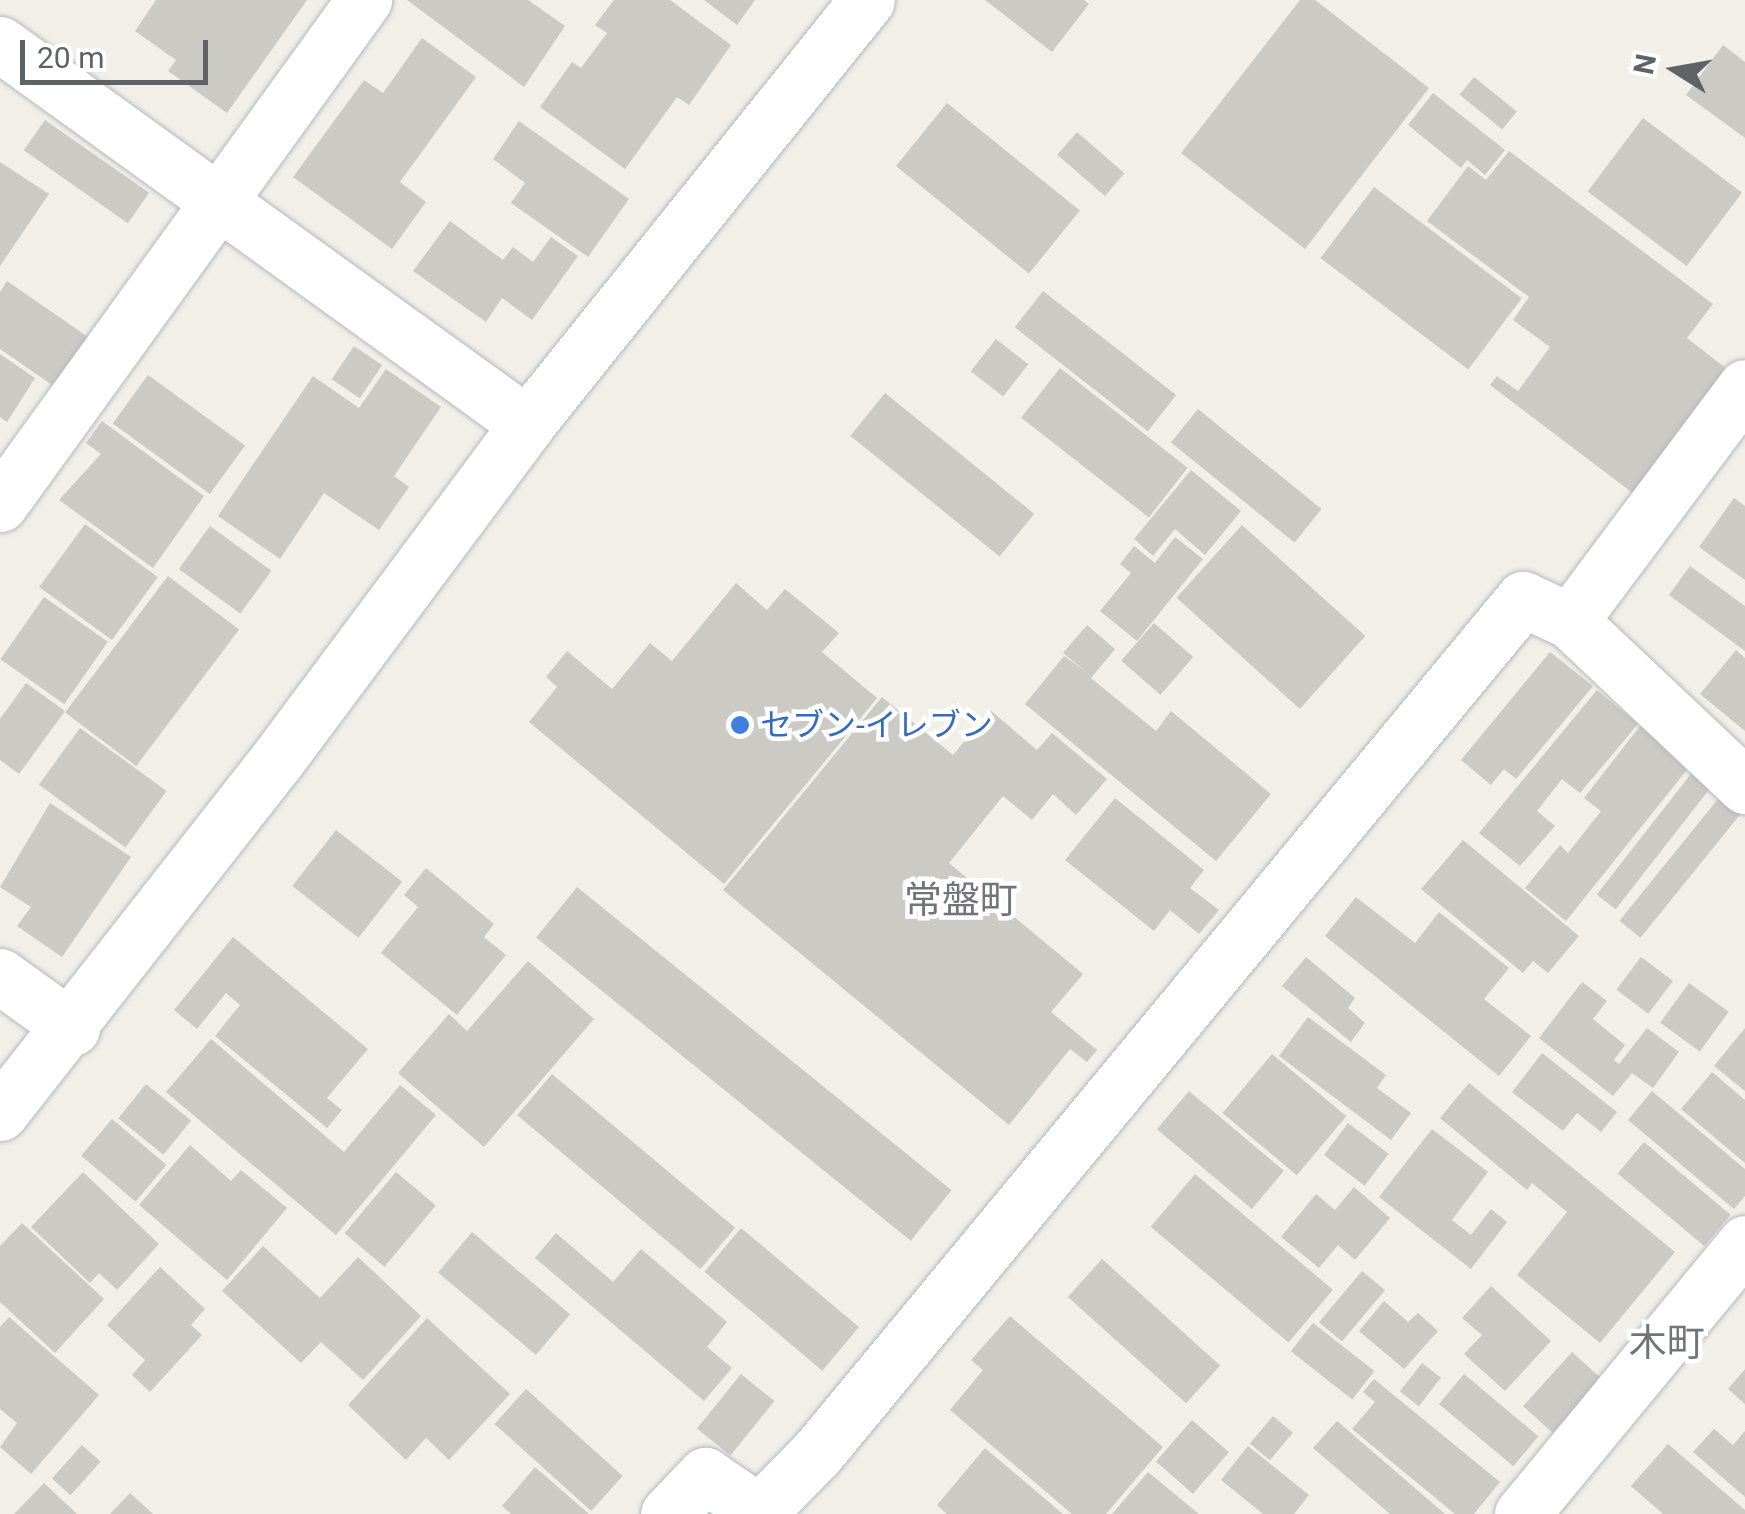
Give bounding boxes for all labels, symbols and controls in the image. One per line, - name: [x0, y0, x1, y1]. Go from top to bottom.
- scale bar: [25, 20, 212, 82]
- north arrow: [1625, 20, 1725, 120]
- text: 20 m: [37, 40, 104, 75]
- text: N: [1627, 51, 1663, 77]
- place label: セブン-イレブン: [760, 706, 993, 744]
- marker: セブン-イレブン: [729, 714, 751, 736]
- district label: 常盤町: [904, 878, 1018, 924]
- district label: 木町: [1629, 1321, 1705, 1367]

